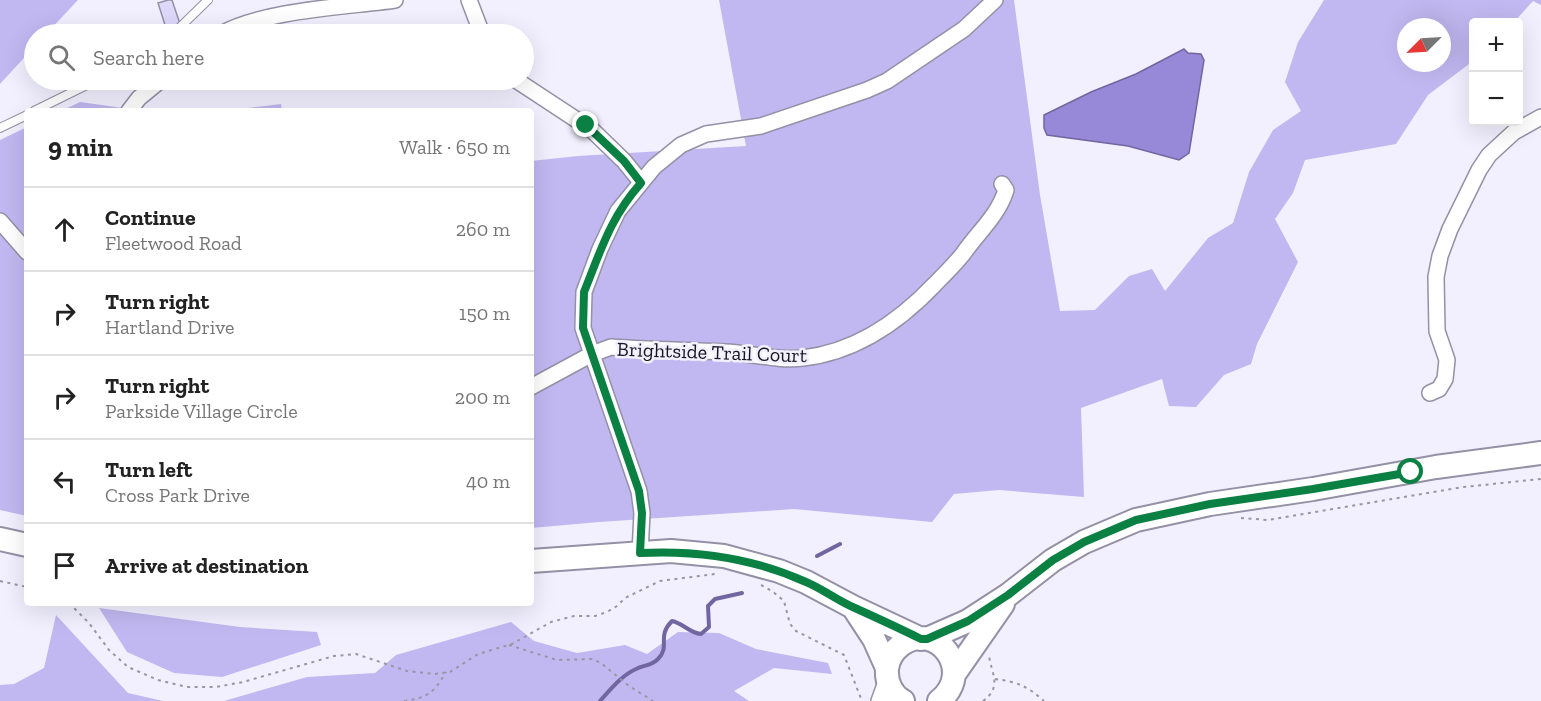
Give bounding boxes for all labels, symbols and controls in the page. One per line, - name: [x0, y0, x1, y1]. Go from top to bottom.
- north arrow: [1397, 18, 1451, 72]
- map controls: [1469, 18, 1523, 126]
- button: +: [1469, 18, 1523, 72]
- search box: [24, 24, 534, 90]
- icon: search: [45, 41, 78, 74]
- text: Search here: [93, 44, 204, 71]
- button: −: [1469, 72, 1523, 126]
- route end: [572, 111, 598, 137]
- text: 9 min: [48, 131, 113, 163]
- text: Walk · 650 m: [399, 135, 510, 159]
- text: Continue: [105, 204, 196, 231]
- icon: ahead: [48, 213, 81, 246]
- text: 260 m: [456, 217, 510, 241]
- text: Fleetwood Road: [105, 231, 242, 255]
- text: Turn right: [105, 288, 209, 315]
- icon: right: [48, 297, 81, 330]
- text: 150 m: [459, 301, 510, 325]
- text: Hartland Drive: [105, 315, 234, 339]
- street label: Brightside Trail Court: [616, 337, 808, 367]
- text: Turn right: [105, 372, 209, 399]
- icon: right: [48, 381, 81, 414]
- text: 200 m: [455, 385, 510, 409]
- text: Parkside Village Circle: [105, 399, 298, 423]
- text: Turn left: [105, 456, 192, 483]
- route start: [1397, 458, 1423, 484]
- icon: left: [48, 465, 81, 498]
- text: 40 m: [466, 469, 510, 493]
- text: Cross Park Drive: [105, 483, 250, 507]
- icon: arrive: [48, 549, 81, 582]
- text: Arrive at destination: [105, 552, 308, 579]

